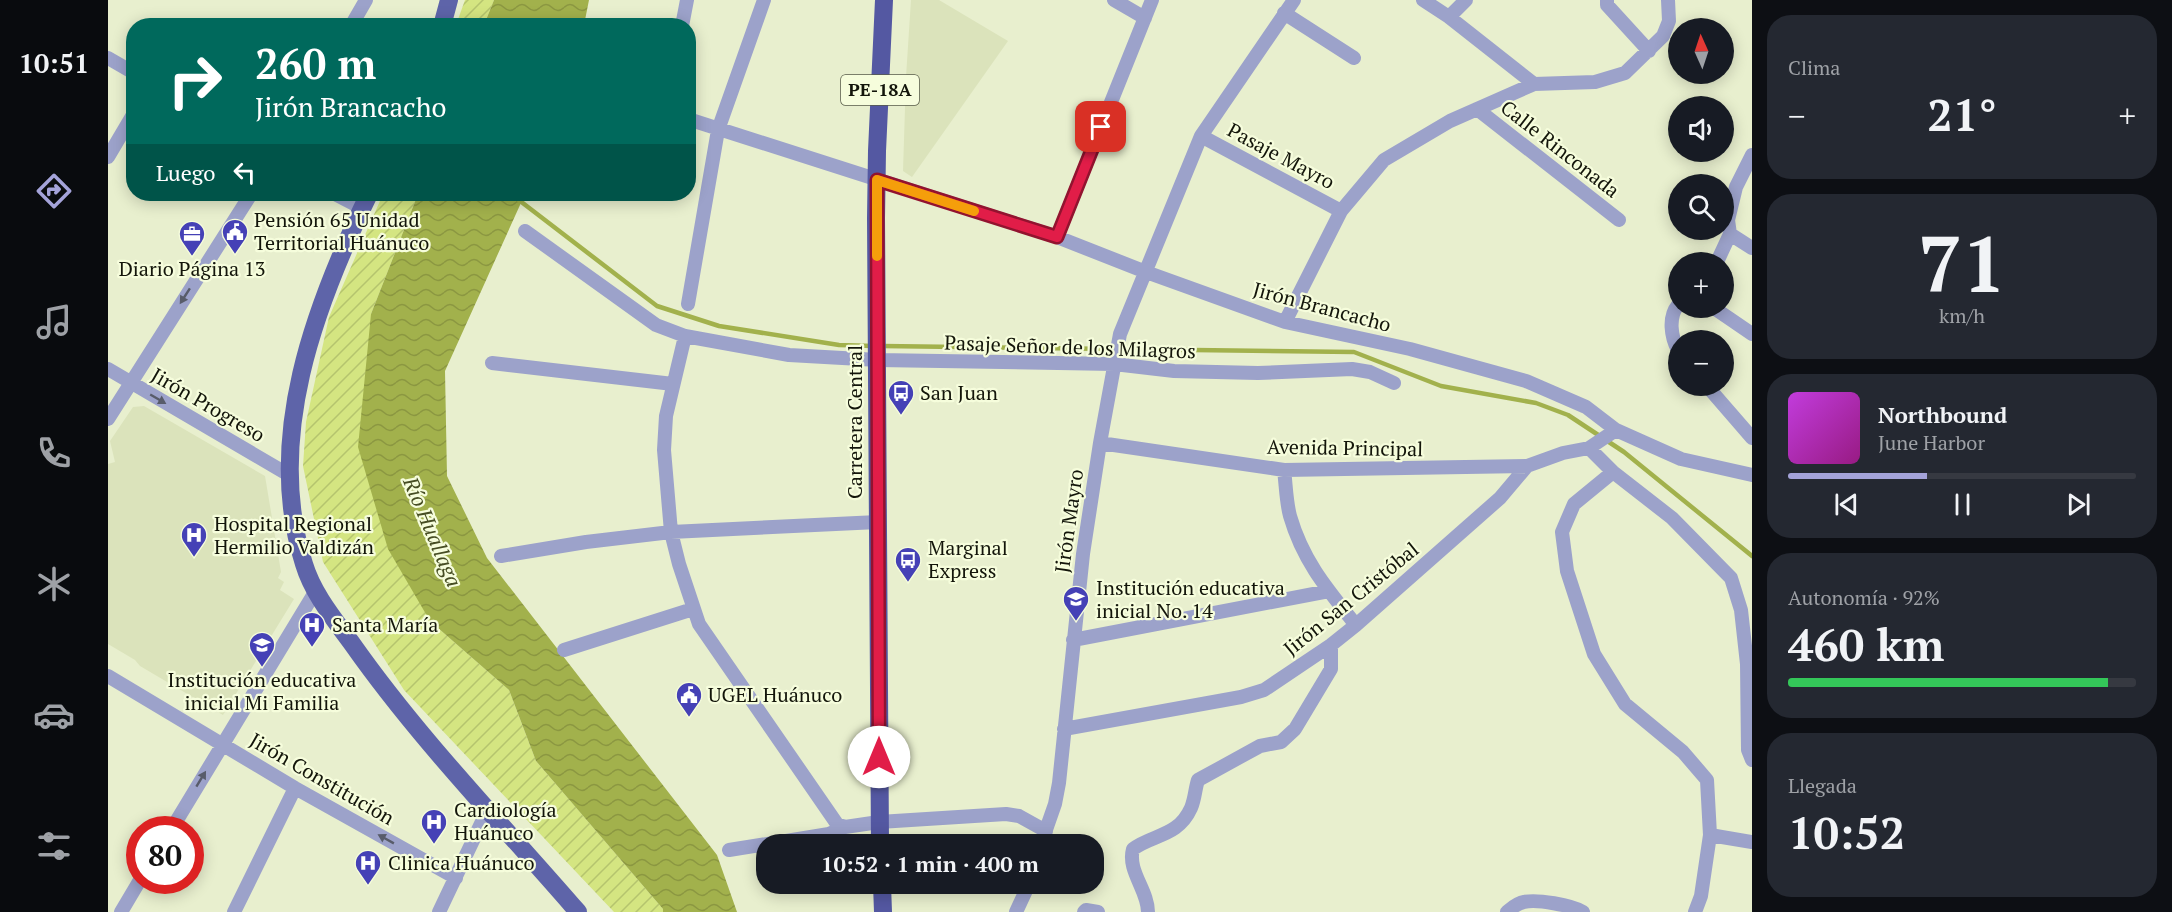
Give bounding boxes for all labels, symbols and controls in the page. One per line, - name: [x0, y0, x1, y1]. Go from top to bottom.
- north arrow: [1668, 18, 1734, 84]
- map controls: [1668, 18, 1734, 396]
- text: 260 m: [255, 35, 376, 91]
- icon: right: [156, 42, 234, 120]
- text: 10:51: [19, 45, 89, 81]
- text: Clima: [1788, 54, 1840, 81]
- road number: PE-18A: [841, 75, 919, 105]
- text: 21°: [1927, 84, 1997, 144]
- text: Jirón Brancacho: [255, 89, 446, 125]
- street label: Calle Rinconada: [1495, 94, 1625, 204]
- text: −: [1788, 94, 1806, 137]
- text: +: [2118, 94, 2136, 137]
- button: sound: [1668, 96, 1734, 162]
- pin: [1075, 101, 1126, 152]
- icon: arrive: [1084, 110, 1117, 143]
- street label: Pasaje Mayro: [1223, 116, 1340, 195]
- icon: left: [228, 156, 261, 189]
- text: Luego: [156, 158, 216, 187]
- icon: directions: [33, 170, 75, 212]
- button: search: [1668, 174, 1734, 240]
- place label: Pensión 65 Unidad Territorial Huánuco: [254, 206, 429, 256]
- text: 71: [1918, 211, 2006, 314]
- public building icon: Pensión 65 Unidad Territorial Huánuco: [220, 217, 250, 255]
- office icon: Diario Página 13: [177, 219, 207, 257]
- button: +: [1668, 252, 1734, 318]
- place label: Diario Página 13: [119, 255, 265, 282]
- street label: Jirón Brancacho: [1250, 275, 1394, 338]
- one-way arrow: [180, 288, 191, 304]
- icon: music: [33, 301, 75, 343]
- text: km/h: [1939, 302, 1985, 329]
- street label: Pasaje Señor de los Milagros: [944, 329, 1196, 364]
- button: −: [1668, 330, 1734, 396]
- street label: Carretera Central: [841, 345, 868, 499]
- street label: Jirón Progreso: [147, 361, 270, 448]
- bus stop icon: San Juan: [886, 378, 916, 416]
- place label: San Juan: [920, 379, 998, 406]
- one-way arrow: [150, 394, 167, 404]
- text: Northbound: [1878, 400, 2007, 429]
- text: June Harbor: [1878, 429, 1985, 456]
- icon: phone: [33, 432, 75, 474]
- street label: Avenida Principal: [1267, 433, 1423, 462]
- street label: Jirón Mayro: [1048, 467, 1089, 575]
- water label: Río Huallaga: [397, 471, 469, 591]
- icon: previous: [1830, 488, 1863, 521]
- icon: pause: [1946, 488, 1979, 521]
- icon: next: [2062, 488, 2095, 521]
- place label: Hospital Regional Hermilio Valdizán: [214, 510, 374, 560]
- hospital icon: Hospital Regional Hermilio Valdizán: [179, 520, 209, 558]
- place label: Marginal Express: [928, 534, 1008, 584]
- street label: Jirón San Cristóbal: [1277, 536, 1424, 662]
- bus stop icon: Marginal Express: [893, 545, 923, 583]
- icon: climate: [33, 563, 75, 605]
- place label: Institución educativa inicial No. 14: [1096, 574, 1285, 624]
- school or university icon: Institución educativa inicial No. 14: [1061, 584, 1091, 622]
- text: Autonomía · 92%: [1788, 584, 1940, 611]
- hospital icon: Santa María: [297, 610, 327, 648]
- place label: Santa María: [332, 611, 438, 638]
- text: 460 km: [1788, 614, 1944, 674]
- school or university icon: Institución educativa inicial Mi Familia: [247, 630, 277, 668]
- place label: Institución educativa inicial Mi Familia: [168, 666, 356, 716]
- public building icon: UGEL Huánuco: [674, 680, 704, 718]
- place label: UGEL Huánuco: [708, 681, 842, 708]
- icon: car: [33, 694, 75, 736]
- position arrow: [847, 725, 911, 789]
- street label: Jirón Constitución: [245, 726, 400, 831]
- one-way arrow: [196, 771, 207, 787]
- text: Llegada: [1788, 772, 1857, 799]
- place label: Cardiología Huánuco: [454, 796, 557, 846]
- text: 10:52: [1788, 802, 1905, 862]
- hospital icon: Cardiología Huánuco: [419, 807, 449, 845]
- speed limit sign: 80: [126, 816, 204, 894]
- icon: filters: [33, 825, 75, 867]
- one-way arrow: [377, 834, 394, 844]
- hospital icon: Clinica Huánuco: [353, 848, 383, 886]
- place label: Clinica Huánuco: [388, 849, 535, 876]
- text: 10:52 · 1 min · 400 m: [821, 849, 1039, 878]

